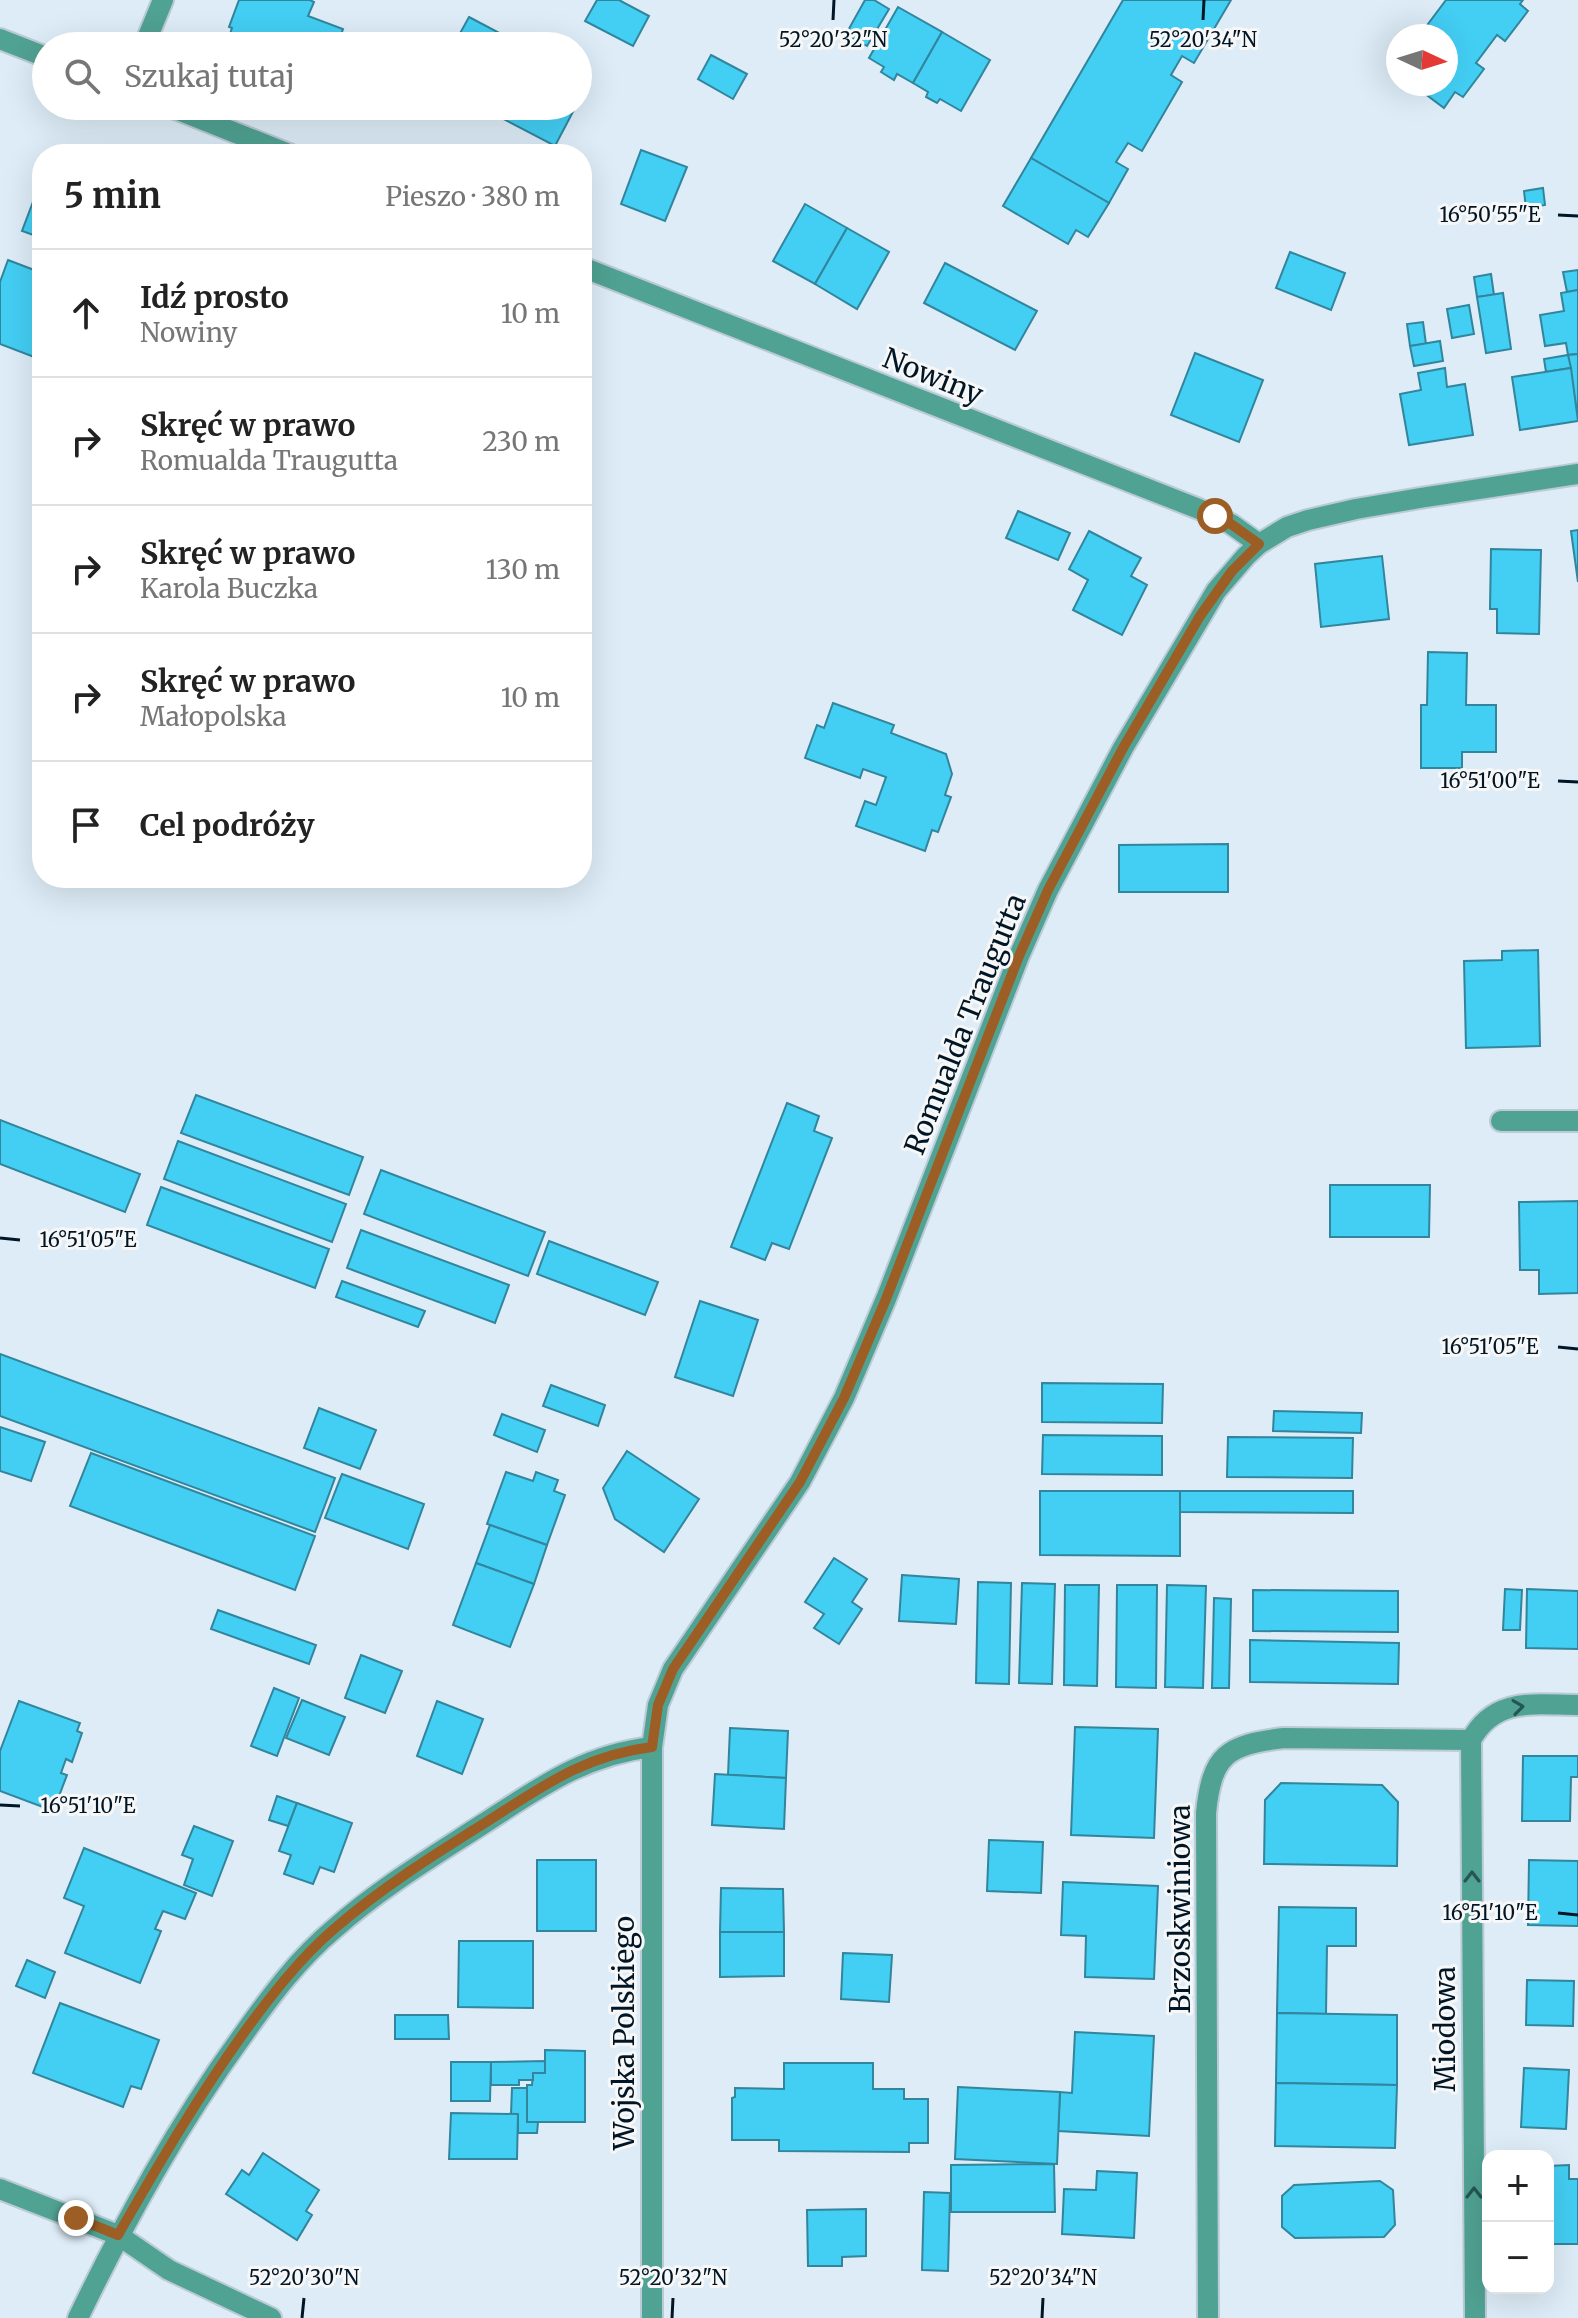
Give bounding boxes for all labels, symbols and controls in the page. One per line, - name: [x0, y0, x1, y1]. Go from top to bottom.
- north arrow: [1386, 24, 1458, 96]
- text: 52°20'32"N: [779, 27, 888, 52]
- text: 52°20'34"N: [1149, 27, 1258, 52]
- search box: [32, 32, 592, 120]
- icon: search: [60, 54, 104, 98]
- text: Szukaj tutaj: [124, 57, 295, 95]
- text: 5 min: [64, 175, 161, 217]
- text: Pieszo · 380 m: [385, 180, 560, 213]
- text: 16°50'55"E: [1440, 202, 1541, 227]
- text: Idź prosto: [140, 278, 289, 316]
- icon: ahead: [64, 291, 108, 335]
- text: 10 m: [501, 297, 560, 330]
- text: Nowiny: [140, 316, 237, 349]
- street label: Nowiny: [878, 340, 989, 413]
- text: Skręć w prawo: [140, 406, 355, 444]
- icon: right: [64, 419, 108, 463]
- text: 230 m: [482, 425, 560, 458]
- text: Romualda Traugutta: [140, 444, 398, 477]
- route start: [1197, 498, 1233, 534]
- text: Skręć w prawo: [140, 534, 355, 572]
- icon: right: [64, 547, 108, 591]
- text: 130 m: [486, 553, 560, 586]
- text: Karola Buczka: [140, 572, 318, 605]
- text: Skręć w prawo: [140, 662, 355, 700]
- icon: right: [64, 675, 108, 719]
- text: 10 m: [501, 681, 560, 714]
- text: Małopolska: [140, 700, 286, 733]
- text: 16°51'00"E: [1440, 768, 1540, 793]
- icon: arrive: [64, 803, 108, 847]
- text: Cel podróży: [140, 806, 315, 844]
- street label: Romualda Traugutta: [896, 888, 1034, 1160]
- text: 16°51'05"E: [39, 1227, 137, 1252]
- text: 16°51'05"E: [1441, 1334, 1539, 1359]
- one-way arrow: [1511, 1699, 1525, 1716]
- text: 16°51'10"E: [41, 1793, 136, 1818]
- street label: Brzoskwiniowa: [1162, 1804, 1198, 2014]
- one-way arrow: [1463, 1870, 1481, 1883]
- text: 16°51'10"E: [1443, 1900, 1538, 1925]
- street label: Wojska Polskiego: [606, 1916, 642, 2151]
- street label: Miodowa: [1427, 1966, 1463, 2092]
- map controls: [1482, 2150, 1554, 2294]
- button: +: [1482, 2150, 1554, 2222]
- one-way arrow: [1465, 2186, 1483, 2199]
- route end: [58, 2200, 94, 2236]
- button: −: [1482, 2222, 1554, 2294]
- text: 52°20'30"N: [249, 2265, 360, 2290]
- text: 52°20'32"N: [619, 2265, 728, 2290]
- text: 52°20'34"N: [989, 2265, 1098, 2290]

